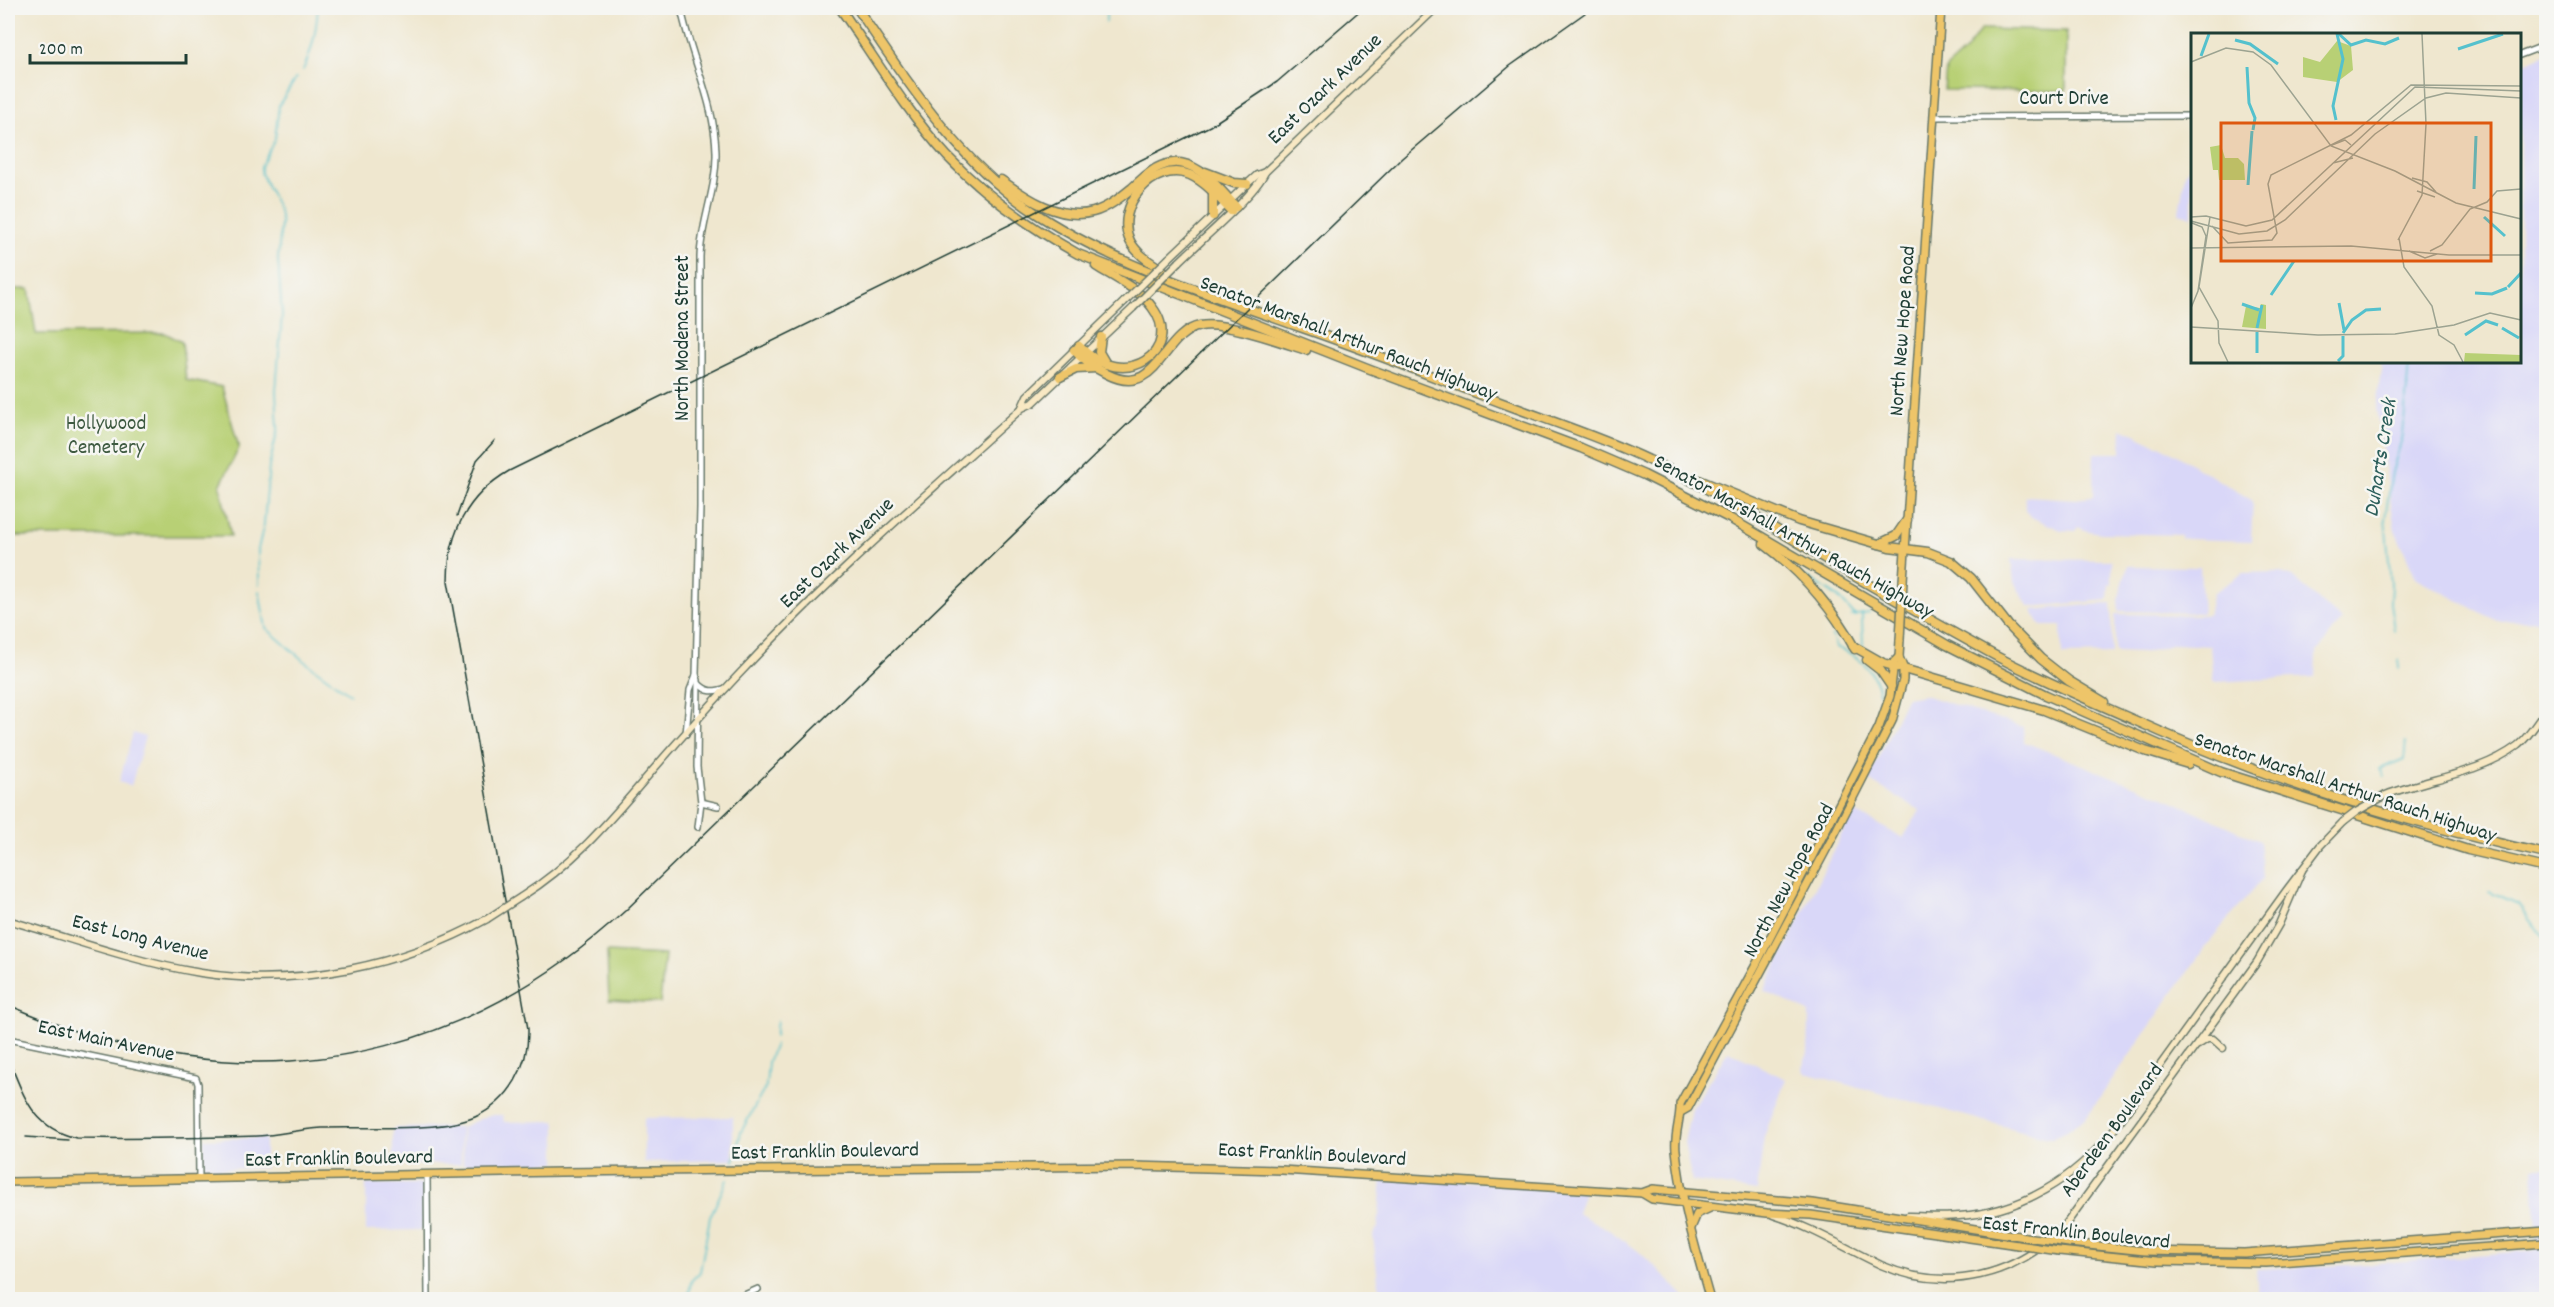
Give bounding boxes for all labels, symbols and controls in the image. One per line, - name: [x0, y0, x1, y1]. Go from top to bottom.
- scale bar: [30, 27, 186, 65]
- street label: East Ozark Avenue: [1262, 27, 1390, 153]
- inset map: [2191, 33, 2521, 363]
- text: 200 m: [39, 38, 83, 63]
- street label: Court Drive: [2019, 85, 2109, 115]
- street label: North New Hope Road: [1883, 245, 1925, 417]
- street label: North Modena Street: [669, 255, 699, 421]
- street label: Senator Marshall Arthur Rauch Highway: [1195, 269, 1502, 411]
- water label: Duharts Creek: [2357, 395, 2407, 519]
- park label: Hollywood Cemetery: [66, 410, 146, 464]
- street label: Senator Marshall Arthur Rauch Highway: [1647, 448, 1939, 628]
- street label: East Ozark Avenue: [774, 491, 902, 617]
- street label: Senator Marshall Arthur Rauch Highway: [2190, 726, 2501, 852]
- street label: North New Hope Road: [1737, 799, 1843, 963]
- street label: East Long Avenue: [69, 908, 211, 970]
- street label: East Main Avenue: [35, 1013, 177, 1071]
- street label: Aberdeen Boulevard: [2054, 1058, 2172, 1204]
- street label: East Franklin Boulevard: [731, 1136, 919, 1170]
- street label: East Franklin Boulevard: [1217, 1136, 1407, 1176]
- street label: East Franklin Boulevard: [245, 1143, 433, 1177]
- street label: East Franklin Boulevard: [1981, 1209, 2171, 1259]

